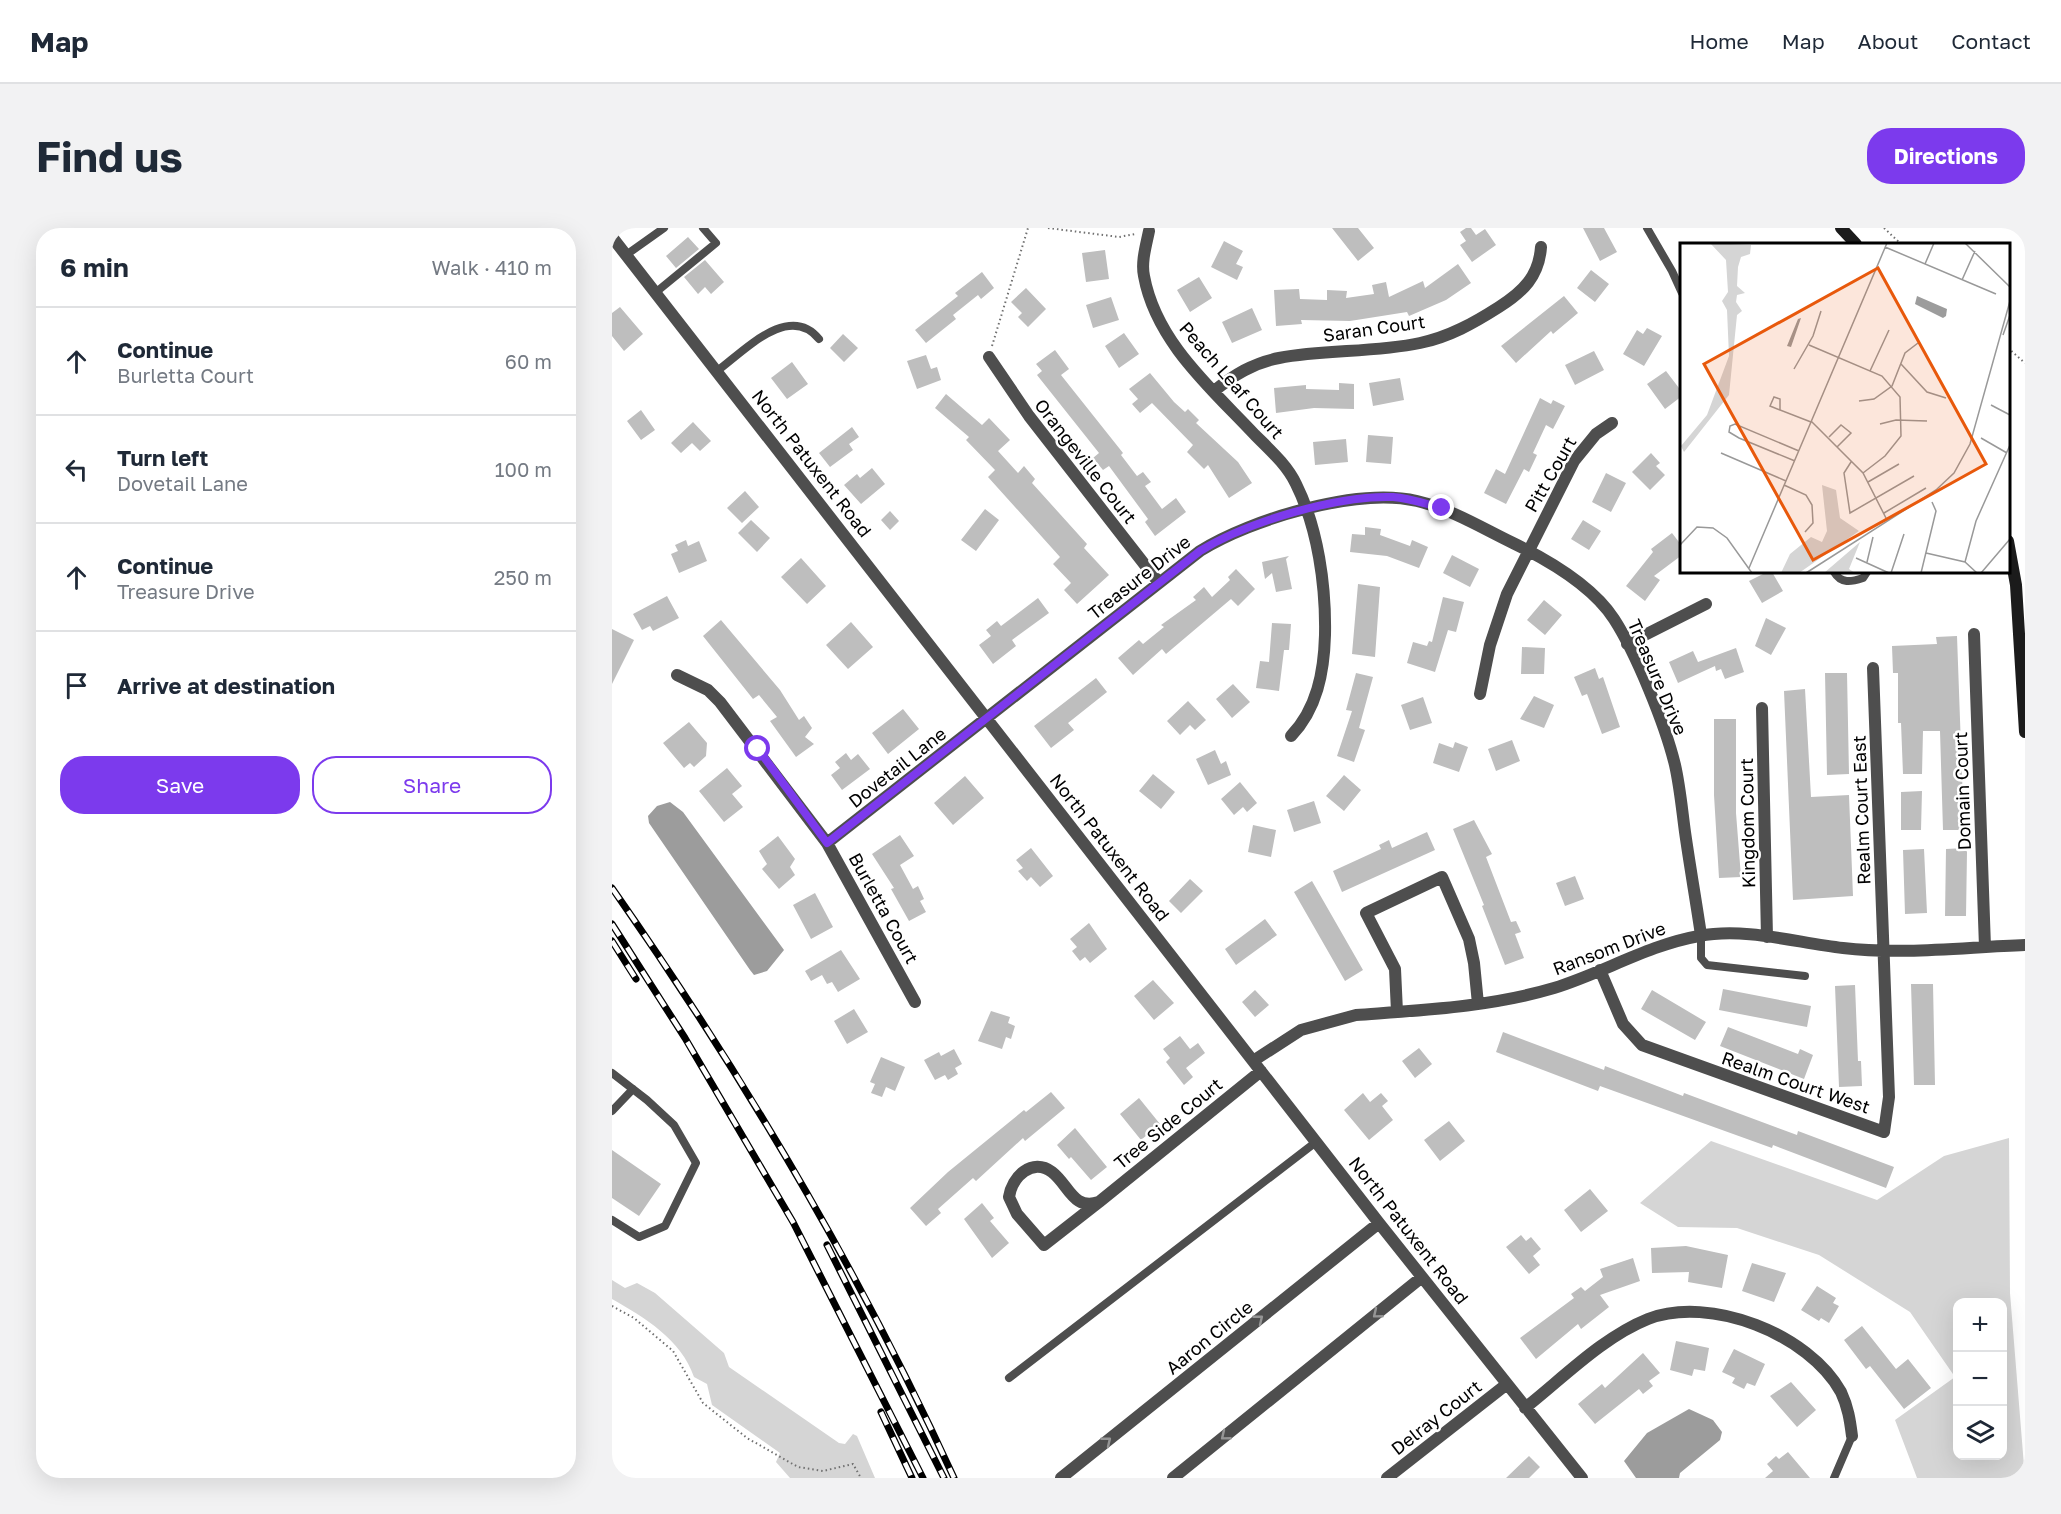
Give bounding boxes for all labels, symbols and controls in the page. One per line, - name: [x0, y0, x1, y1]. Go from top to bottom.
- text: Map: [30, 25, 88, 58]
- text: Home: [1689, 28, 1749, 54]
- text: Map: [1782, 28, 1825, 54]
- text: About: [1858, 28, 1918, 54]
- text: Contact: [1951, 28, 2031, 54]
- button: Directions: [1867, 128, 2025, 184]
- text: Find us: [36, 131, 183, 181]
- inset map: [1680, 243, 2010, 573]
- text: 6 min: [60, 252, 129, 283]
- text: Walk · 410 m: [432, 255, 552, 279]
- street label: Saran Court: [1322, 310, 1426, 346]
- street label: Peach Leaf Court: [1175, 317, 1289, 443]
- text: Continue: [117, 336, 213, 363]
- icon: ahead: [60, 345, 93, 378]
- text: 60 m: [505, 349, 552, 373]
- text: Burletta Court: [117, 363, 254, 387]
- street label: North Patuxent Road: [748, 385, 876, 541]
- street label: Orangeville Court: [1030, 394, 1142, 528]
- street label: Pitt Court: [1520, 432, 1580, 516]
- text: Turn left: [117, 444, 208, 471]
- icon: left: [60, 453, 93, 486]
- text: 100 m: [495, 457, 552, 481]
- text: Dovetail Lane: [117, 471, 248, 495]
- route end: [1428, 494, 1454, 520]
- street label: Treasure Drive: [1083, 530, 1195, 624]
- text: Continue: [117, 552, 213, 579]
- icon: ahead: [60, 561, 93, 594]
- text: 250 m: [494, 565, 552, 589]
- text: Treasure Drive: [117, 579, 255, 603]
- street label: Treasure Drive: [1624, 616, 1692, 738]
- icon: arrive: [60, 669, 93, 702]
- text: Arrive at destination: [117, 672, 335, 699]
- street label: Dovetail Lane: [844, 722, 950, 812]
- street label: Domain Court: [1949, 731, 1975, 851]
- route start: [744, 735, 770, 761]
- street label: Realm Court East: [1847, 735, 1875, 885]
- button: Save: [60, 756, 300, 814]
- button: Share: [312, 756, 552, 814]
- street label: Kingdom Court: [1735, 758, 1759, 888]
- street label: North Patuxent Road: [1046, 769, 1174, 925]
- street label: Burletta Court: [844, 849, 924, 967]
- street label: Ransom Drive: [1550, 916, 1668, 980]
- street label: Realm Court West: [1719, 1046, 1873, 1118]
- street label: Tree Side Court: [1110, 1073, 1226, 1173]
- street label: North Patuxent Road: [1345, 1152, 1473, 1308]
- street label: Aaron Circle: [1161, 1295, 1257, 1379]
- map controls: [1953, 1298, 2007, 1460]
- button: +: [1953, 1298, 2007, 1352]
- one-way arrow: [1373, 1306, 1384, 1317]
- one-way arrow: [1252, 1316, 1263, 1327]
- button: −: [1953, 1352, 2007, 1406]
- street label: Delray Court: [1386, 1375, 1486, 1459]
- button: layers: [1953, 1406, 2007, 1460]
- one-way arrow: [1221, 1429, 1232, 1440]
- one-way arrow: [1100, 1438, 1111, 1449]

